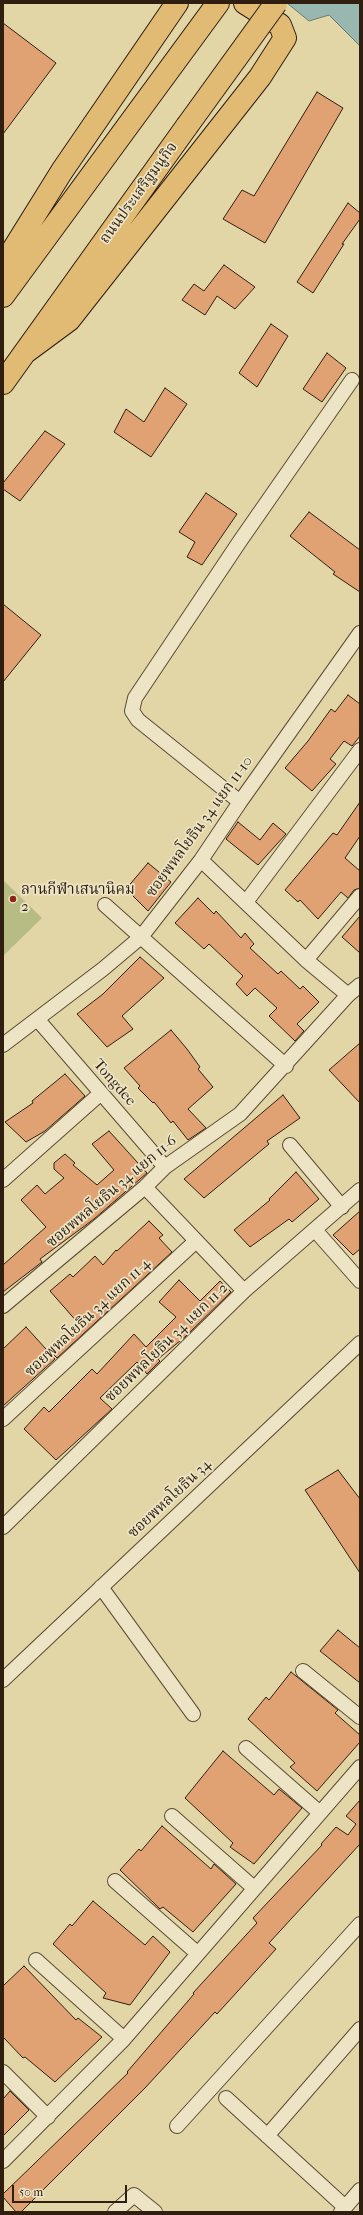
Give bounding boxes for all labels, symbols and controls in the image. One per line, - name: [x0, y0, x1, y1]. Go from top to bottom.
- street label: ถนนประเสริฐมนูกิจ: [96, 139, 182, 247]
- street label: ซอยพหลโยธิน 34 แยก 11-10: [143, 753, 257, 901]
- place label: ลานกีฬาเสนานิคม 2: [21, 881, 135, 916]
- marker: ลานกีฬาเสนานิคม 2: [8, 894, 18, 904]
- street label: Tongdee: [89, 1056, 139, 1110]
- street label: ซอยพหลโยธิน 34 แยก 11-6: [43, 1132, 181, 1252]
- street label: ซอยพหลโยธิน 34 แยก 11-4: [21, 1255, 155, 1381]
- street label: ซอยพหลโยธิน 34 แยก 11-2: [102, 1280, 232, 1406]
- street label: ซอยพหลโยธิน 34: [125, 1456, 215, 1542]
- scale bar: [14, 2177, 129, 2203]
- text: 50 m: [19, 2185, 43, 2199]

